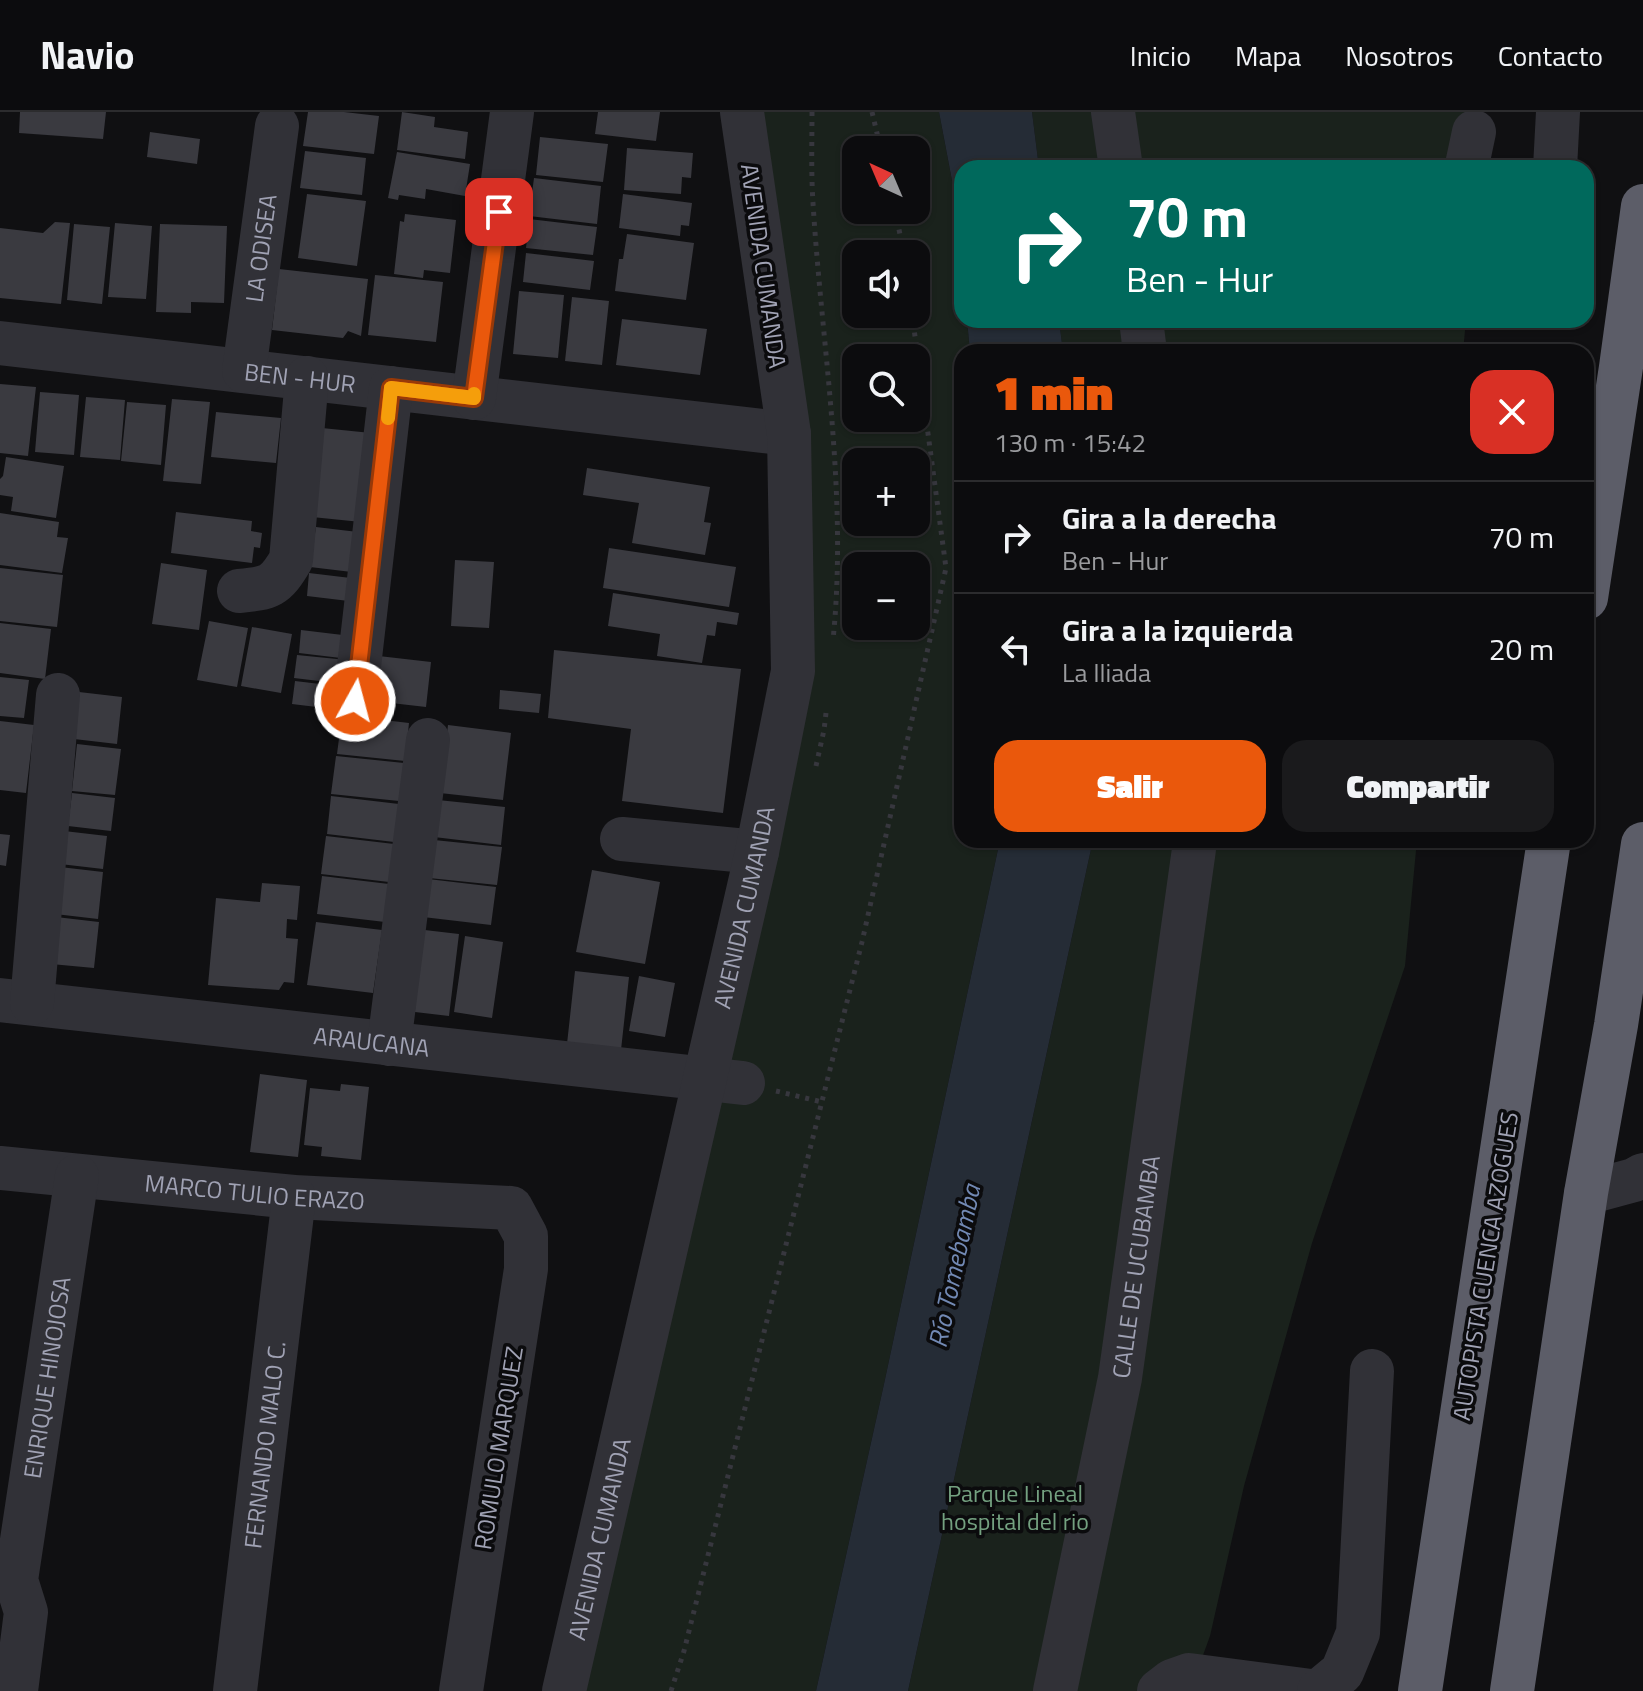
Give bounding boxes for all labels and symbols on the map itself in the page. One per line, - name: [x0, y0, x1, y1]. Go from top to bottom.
- north arrow: [842, 136, 930, 224]
- street label: AVENIDA CUMANDA: [732, 161, 796, 371]
- pin: [465, 178, 533, 246]
- street label: LA ODISEA: [235, 192, 286, 304]
- street label: BEN - HUR: [242, 353, 358, 402]
- position arrow: [313, 659, 397, 743]
- street label: AVENIDA CUMANDA: [704, 803, 784, 1012]
- street label: ARAUCANA: [312, 1017, 432, 1066]
- street label: AUTOPISTA CUENCA AZOGUES: [1443, 1109, 1527, 1423]
- street label: CALLE DE UCUBAMBA: [1102, 1153, 1169, 1381]
- street label: MARCO TULIO ERAZO: [143, 1164, 366, 1219]
- water label: Río Tomebamba: [918, 1179, 991, 1351]
- street label: ENRIQUE HINOJOSA: [14, 1274, 80, 1481]
- street label: FERNANDO MALO C.: [234, 1339, 295, 1551]
- street label: ROMULO MARQUEZ: [464, 1344, 532, 1552]
- street label: AVENIDA CUMANDA: [558, 1434, 640, 1644]
- park label: Parque Lineal hospital del rio: [941, 1475, 1089, 1539]

